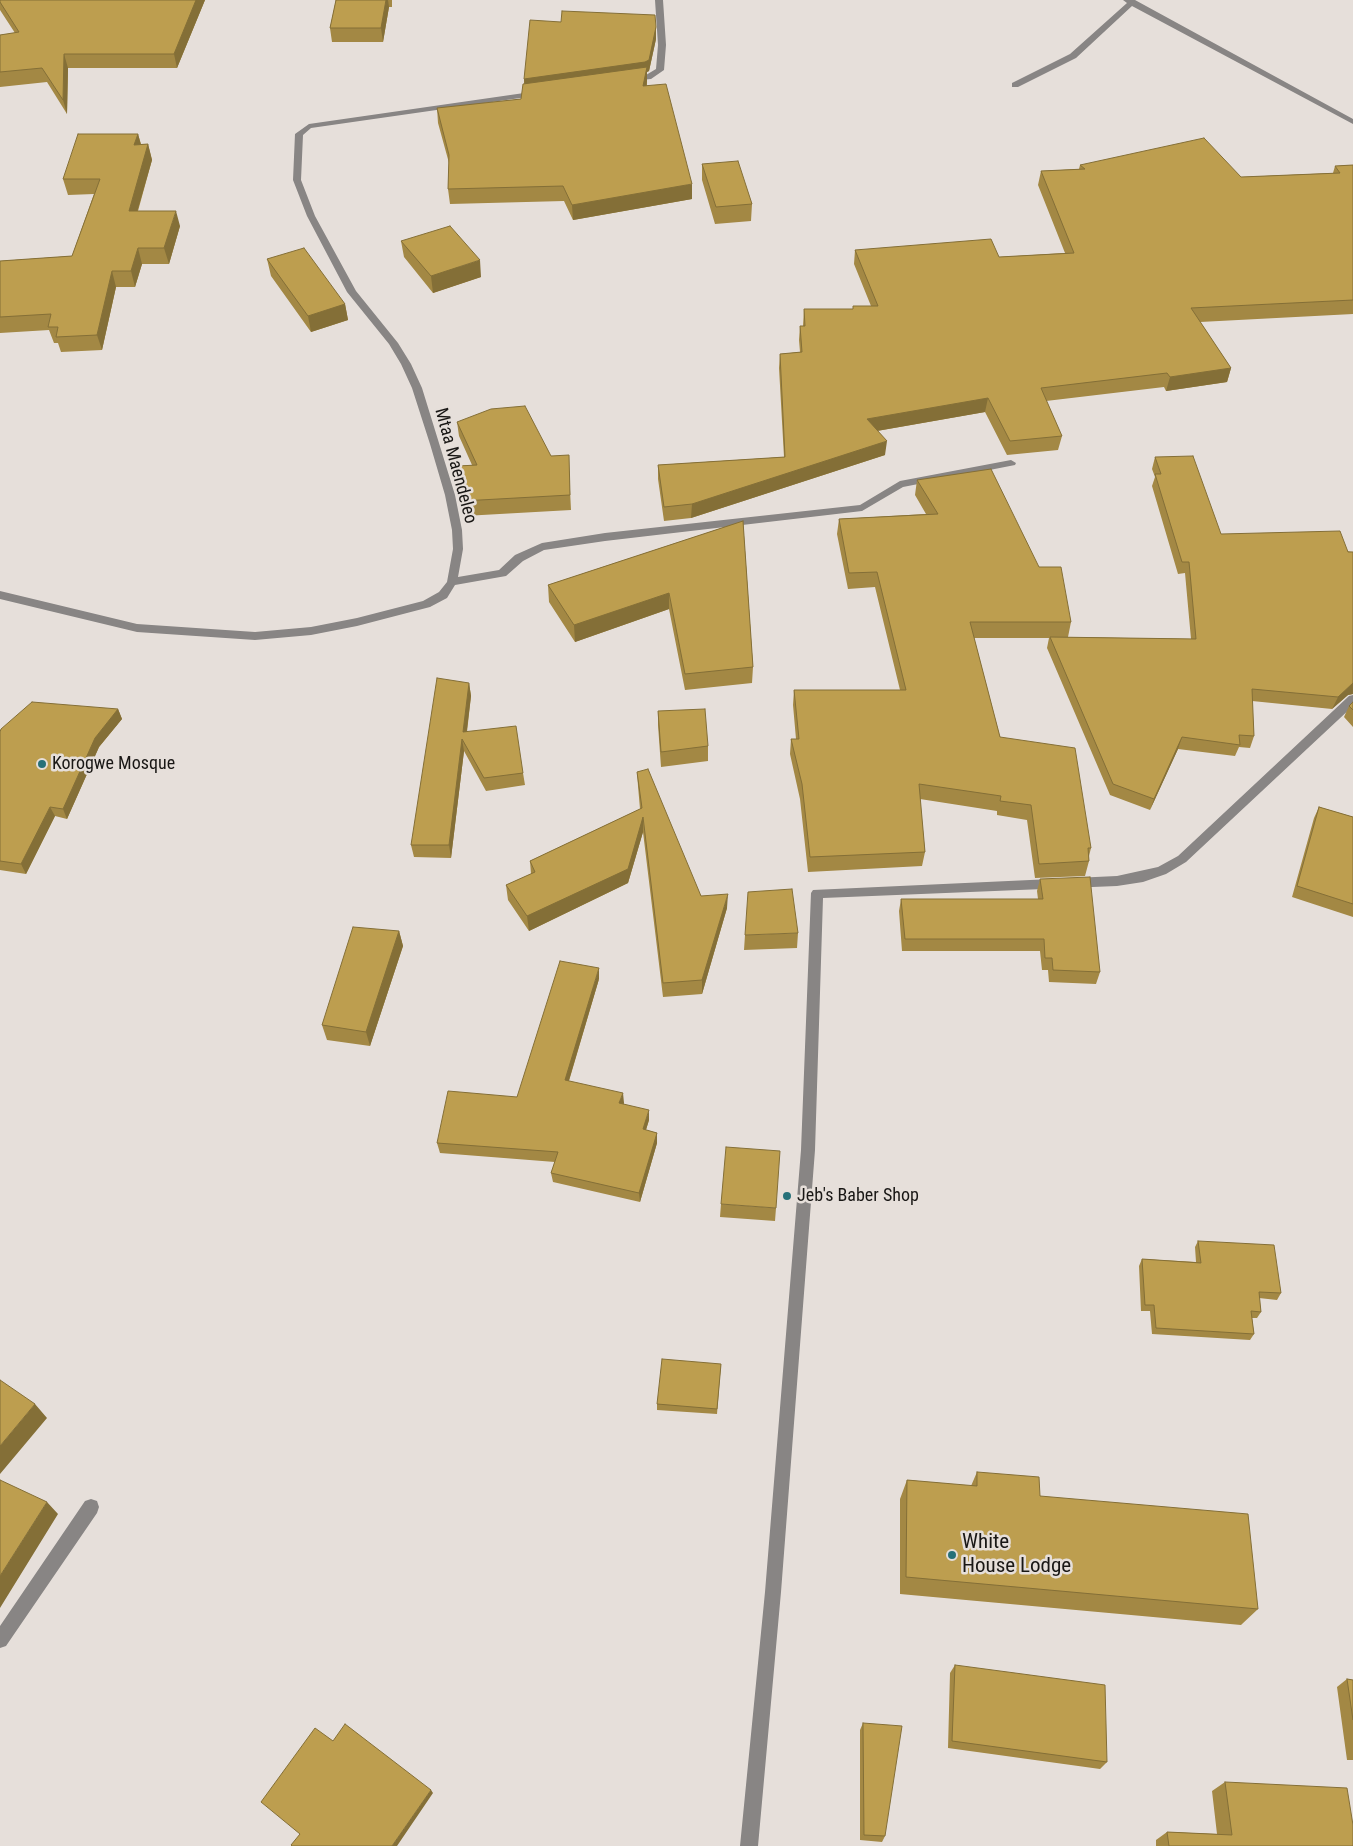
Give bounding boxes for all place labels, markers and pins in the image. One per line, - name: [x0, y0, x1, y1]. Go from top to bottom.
- place label: Korogwe Mosque: [52, 753, 175, 775]
- marker: Korogwe Mosque: [36, 758, 48, 770]
- place label: Jeb's Baber Shop: [797, 1185, 919, 1207]
- marker: Jeb's Baber Shop: [781, 1190, 793, 1202]
- place label: White House Lodge: [962, 1530, 1071, 1580]
- marker: White House Lodge: [946, 1549, 958, 1561]

